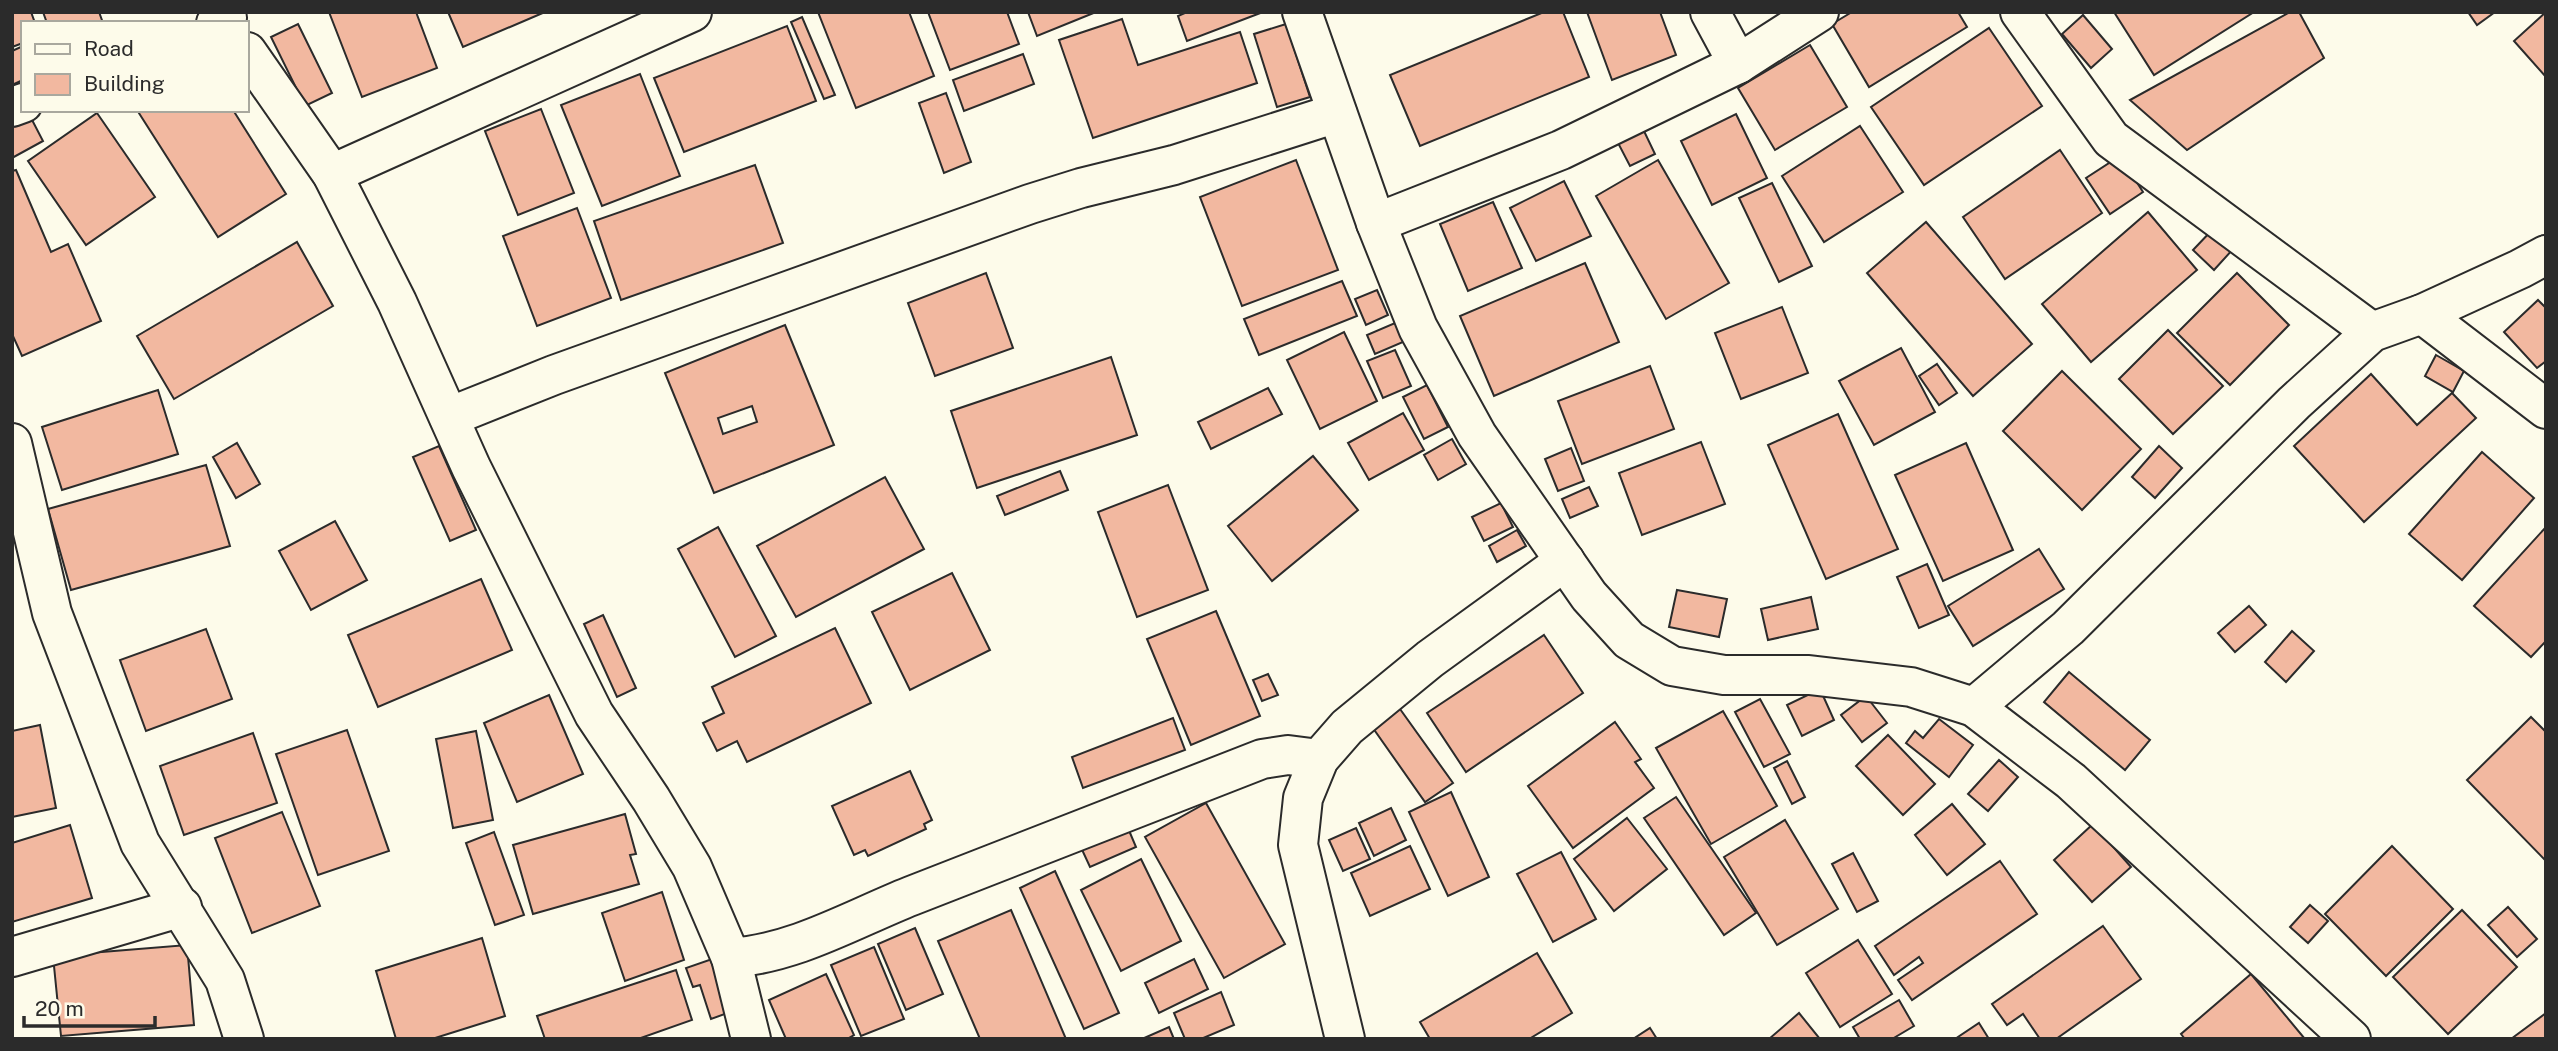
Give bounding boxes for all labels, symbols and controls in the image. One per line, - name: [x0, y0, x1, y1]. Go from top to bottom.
- legend: [21, 21, 248, 112]
- text: Road: [84, 36, 134, 61]
- text: Building: [84, 71, 165, 96]
- scale bar: [24, 984, 156, 1028]
- text: 20 m: [35, 996, 84, 1021]

